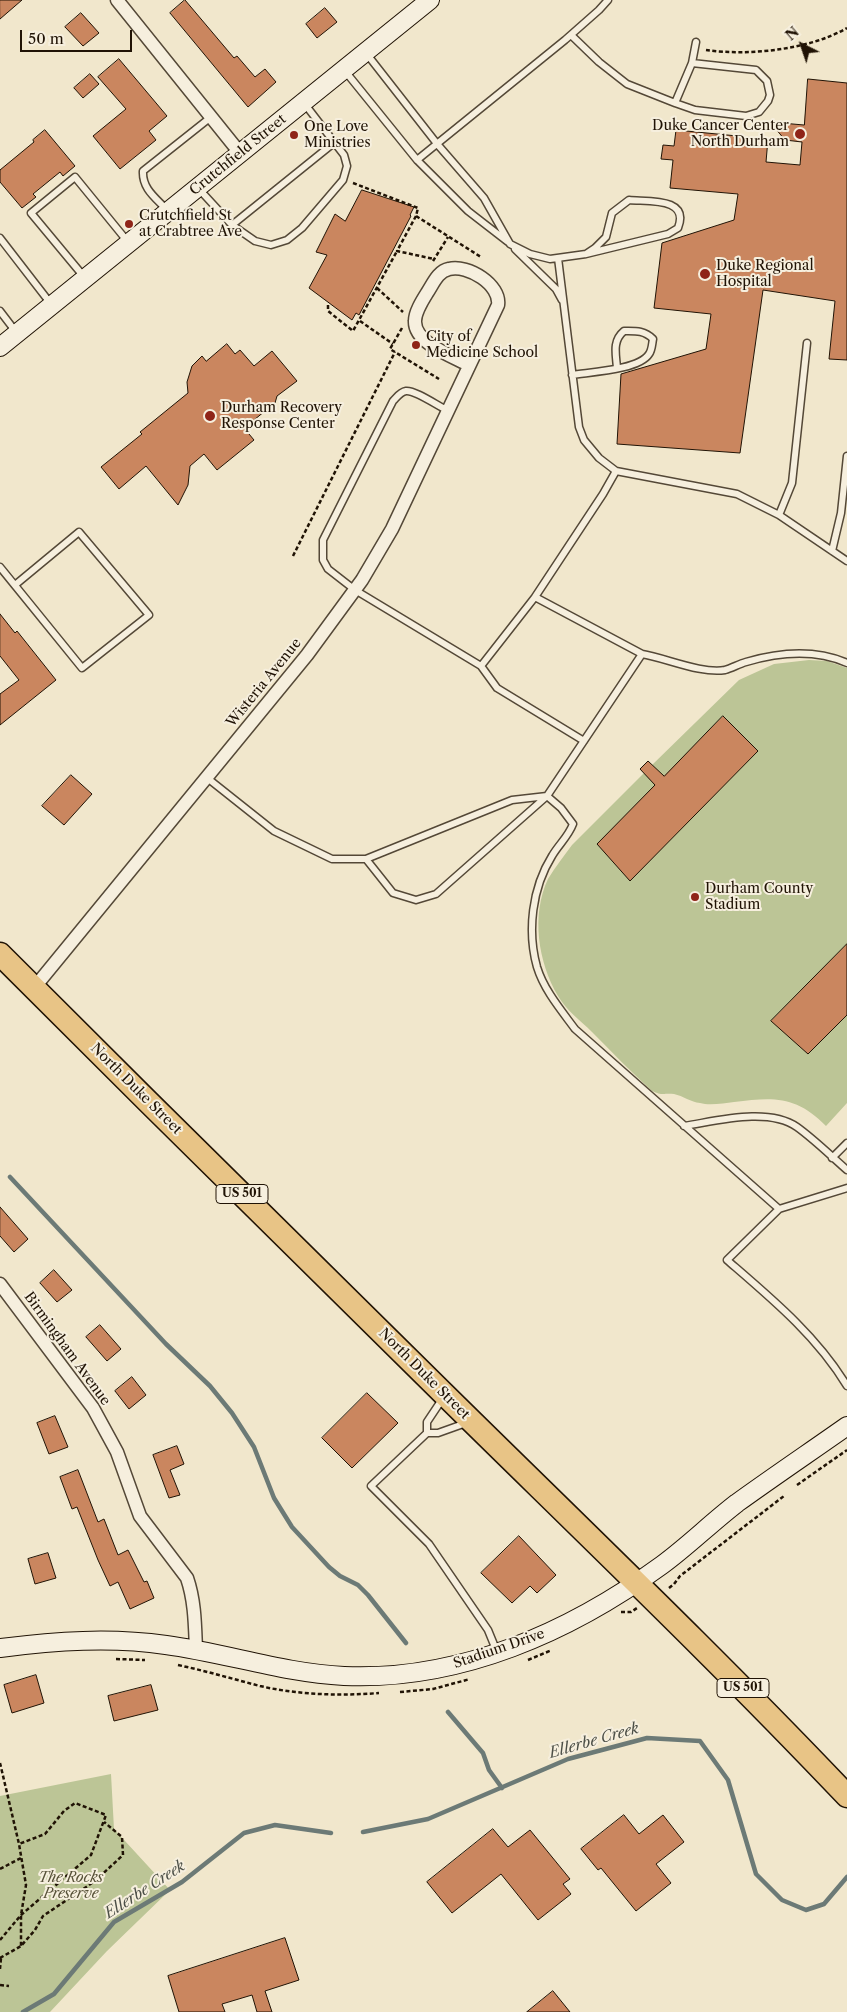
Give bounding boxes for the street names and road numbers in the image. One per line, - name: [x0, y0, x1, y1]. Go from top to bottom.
- street label: Crutchfield Street: [186, 111, 290, 199]
- street label: Wisteria Avenue: [223, 635, 305, 731]
- street label: North Duke Street: [87, 1040, 185, 1138]
- road number: US 501: [216, 1184, 268, 1204]
- street label: Birmingham Avenue: [20, 1289, 114, 1409]
- street label: North Duke Street: [375, 1325, 473, 1423]
- street label: Stadium Drive: [451, 1626, 547, 1672]
- road number: US 501: [717, 1679, 769, 1698]

